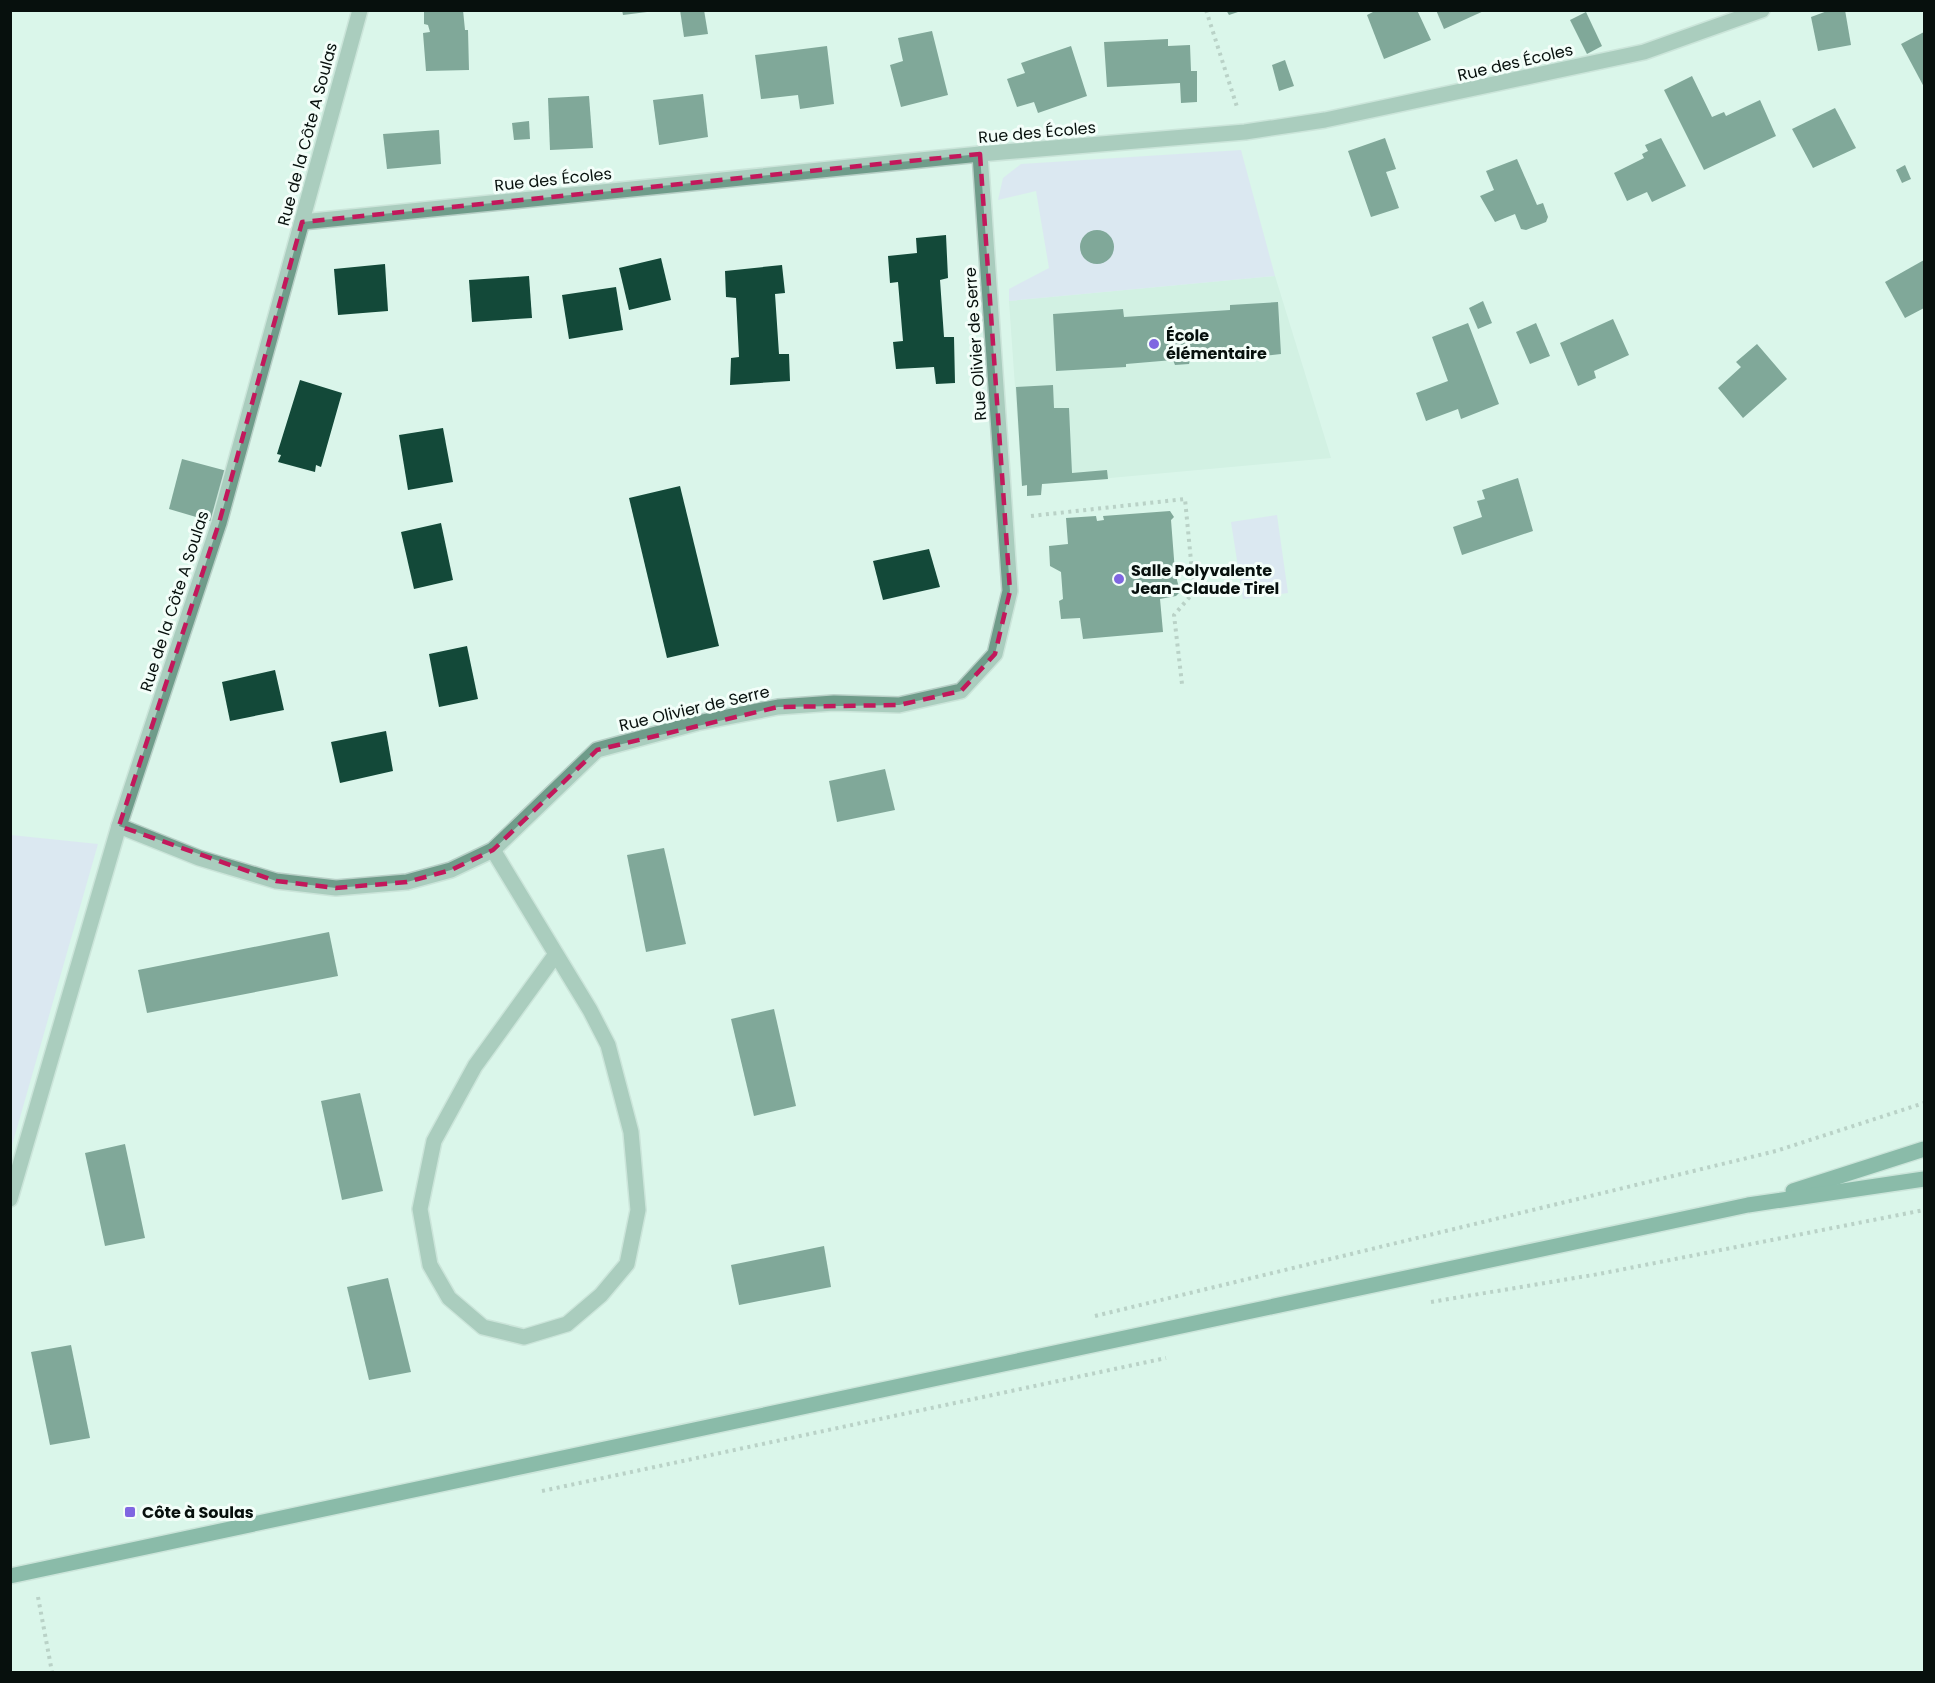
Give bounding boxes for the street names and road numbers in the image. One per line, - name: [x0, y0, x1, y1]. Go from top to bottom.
- street label: Rue des Écoles: [1455, 38, 1575, 87]
- street label: Rue de la Côte A Soulas: [272, 40, 343, 228]
- street label: Rue des Écoles: [977, 116, 1097, 149]
- street label: Rue des Écoles: [493, 162, 613, 197]
- street label: Rue Olivier de Serre: [959, 266, 992, 422]
- street label: Rue de la Côte A Soulas: [134, 508, 215, 695]
- street label: Rue Olivier de Serre: [617, 680, 772, 737]

